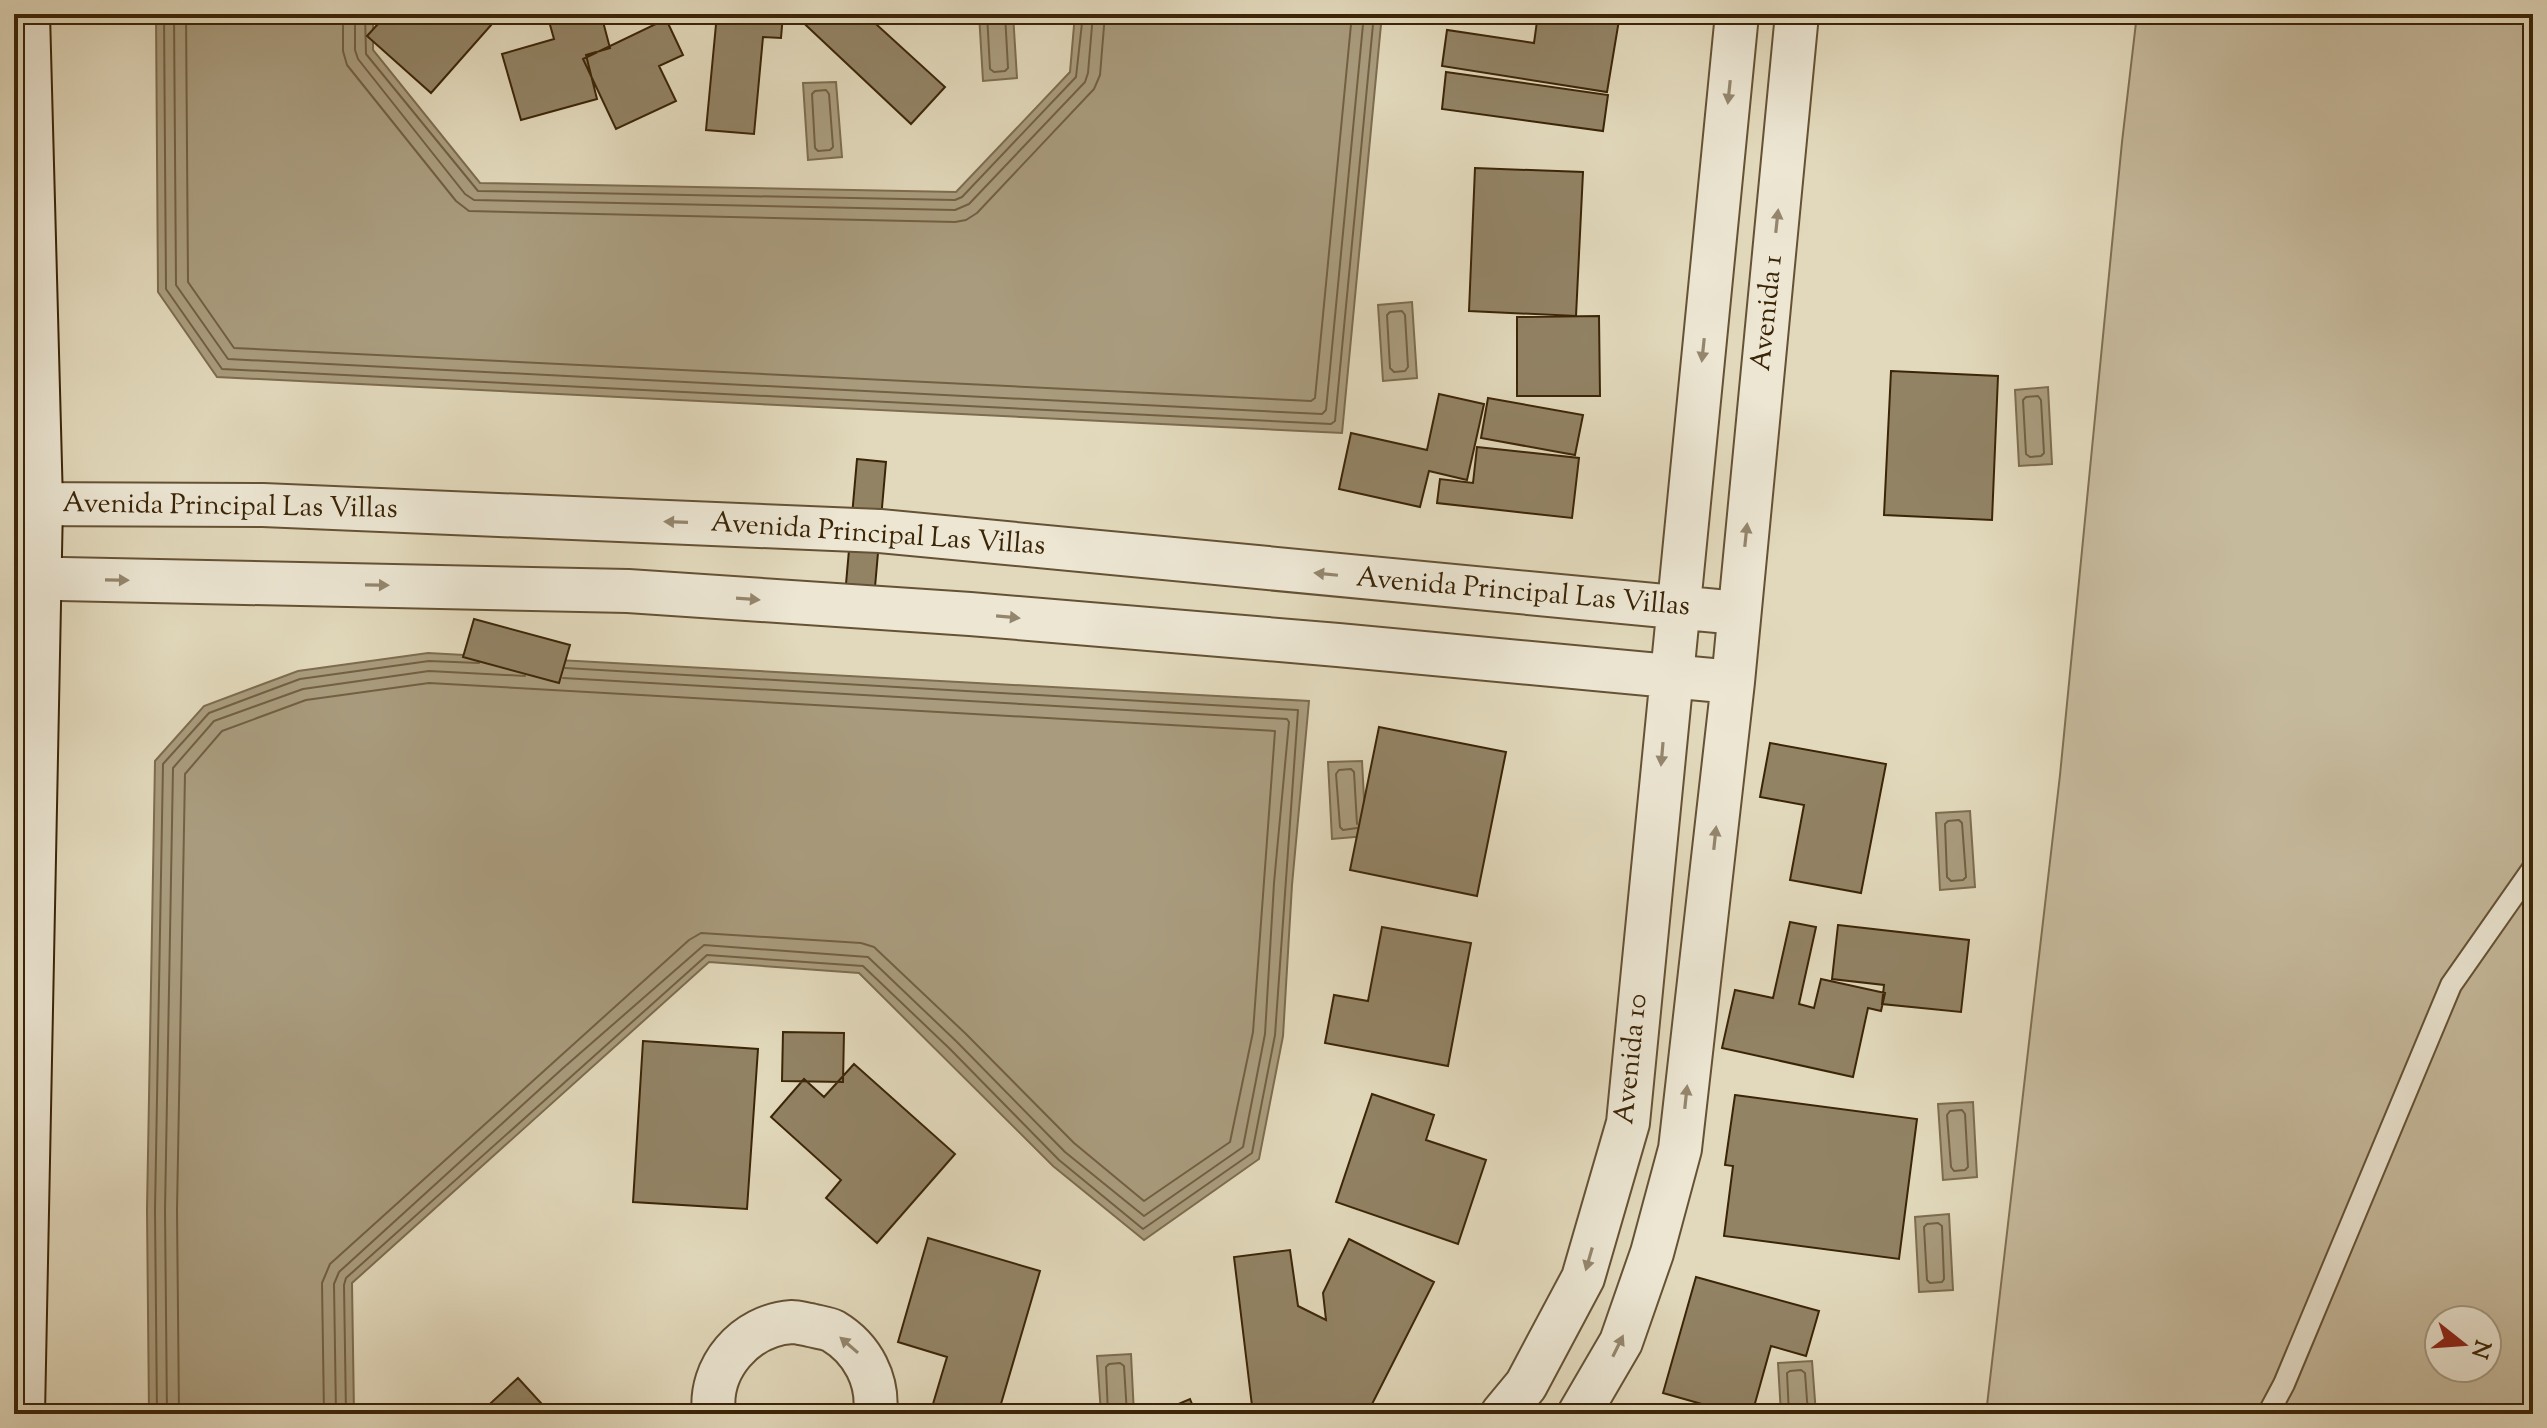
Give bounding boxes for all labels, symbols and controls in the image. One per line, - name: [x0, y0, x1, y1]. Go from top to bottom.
- one-way arrow: [1723, 80, 1736, 105]
- one-way arrow: [1770, 208, 1783, 233]
- street label: Avenida 1: [1742, 253, 1794, 373]
- one-way arrow: [1697, 338, 1710, 363]
- street label: Avenida Principal Las Villas: [62, 484, 398, 530]
- street label: Avenida Principal Las Villas: [709, 503, 1047, 567]
- one-way arrow: [663, 515, 688, 528]
- one-way arrow: [1740, 522, 1753, 547]
- street label: Avenida Principal Las Villas: [1354, 558, 1692, 628]
- one-way arrow: [1313, 567, 1338, 580]
- one-way arrow: [105, 574, 130, 586]
- one-way arrow: [365, 579, 390, 592]
- one-way arrow: [736, 592, 761, 605]
- one-way arrow: [996, 611, 1021, 624]
- one-way arrow: [1656, 742, 1669, 767]
- one-way arrow: [1709, 825, 1722, 850]
- street label: Avenida 10: [1605, 992, 1659, 1126]
- one-way arrow: [1679, 1084, 1692, 1109]
- one-way arrow: [1582, 1248, 1595, 1272]
- north arrow: [2423, 1304, 2503, 1384]
- one-way arrow: [1611, 1335, 1624, 1358]
- text: N: [2461, 1336, 2497, 1362]
- one-way arrow: [839, 1337, 859, 1354]

